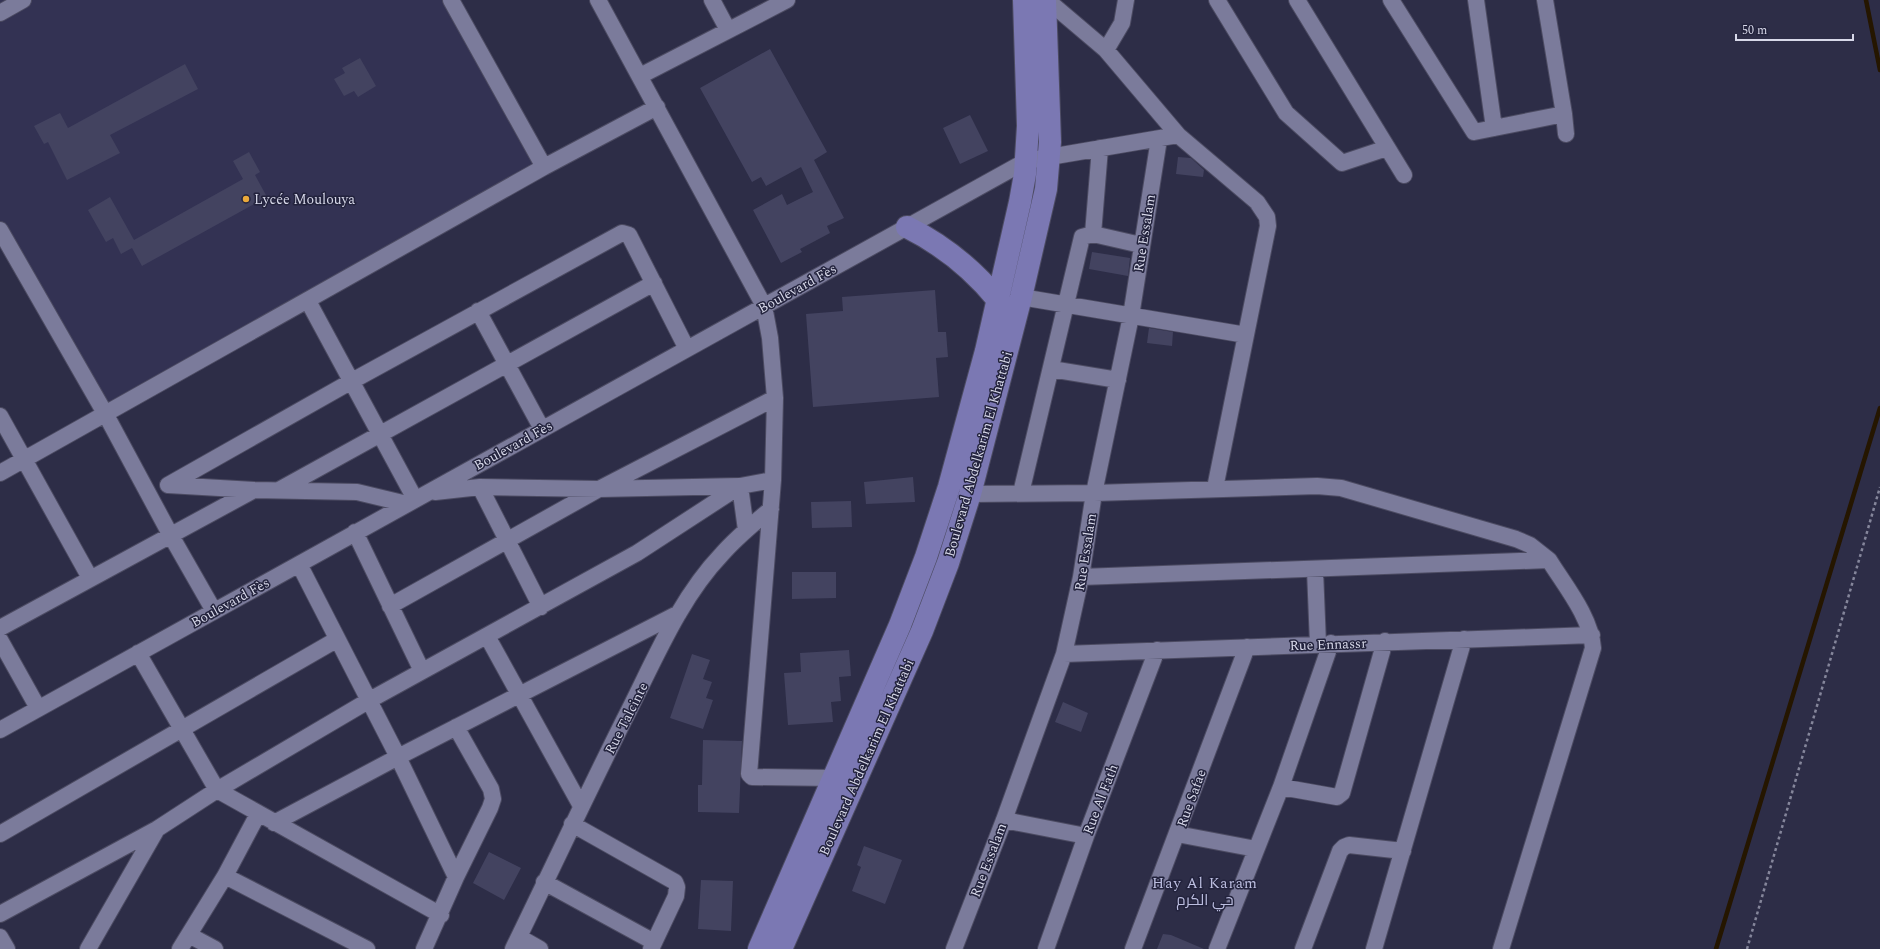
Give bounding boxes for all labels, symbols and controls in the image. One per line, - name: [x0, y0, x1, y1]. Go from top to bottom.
- scale bar: [1736, 16, 1853, 42]
- text: 50 m: [1742, 21, 1767, 40]
- place label: Lycée Moulouya: [254, 189, 355, 210]
- street label: Rue Essalam: [1128, 193, 1161, 273]
- marker: Lycée Moulouya: [241, 194, 251, 204]
- street label: Boulevard Fès: [754, 258, 840, 319]
- street label: Boulevard Abdelkarim El Khattabi: [939, 349, 1018, 560]
- street label: Boulevard Fès: [470, 415, 556, 476]
- street label: Rue Essalam: [1069, 512, 1102, 592]
- street label: Boulevard Fès: [187, 572, 273, 633]
- street label: Rue Ennassr: [1289, 633, 1367, 656]
- street label: Boulevard Abdelkarim El Khattabi: [813, 656, 919, 859]
- street label: Rue Talcinte: [599, 678, 654, 758]
- street label: Rue Al Fath: [1077, 761, 1123, 837]
- street label: Rue Safae: [1171, 766, 1212, 830]
- street label: Rue Essalam: [965, 820, 1012, 900]
- district label: Hay Al Karam حي الكرم: [1152, 872, 1258, 912]

